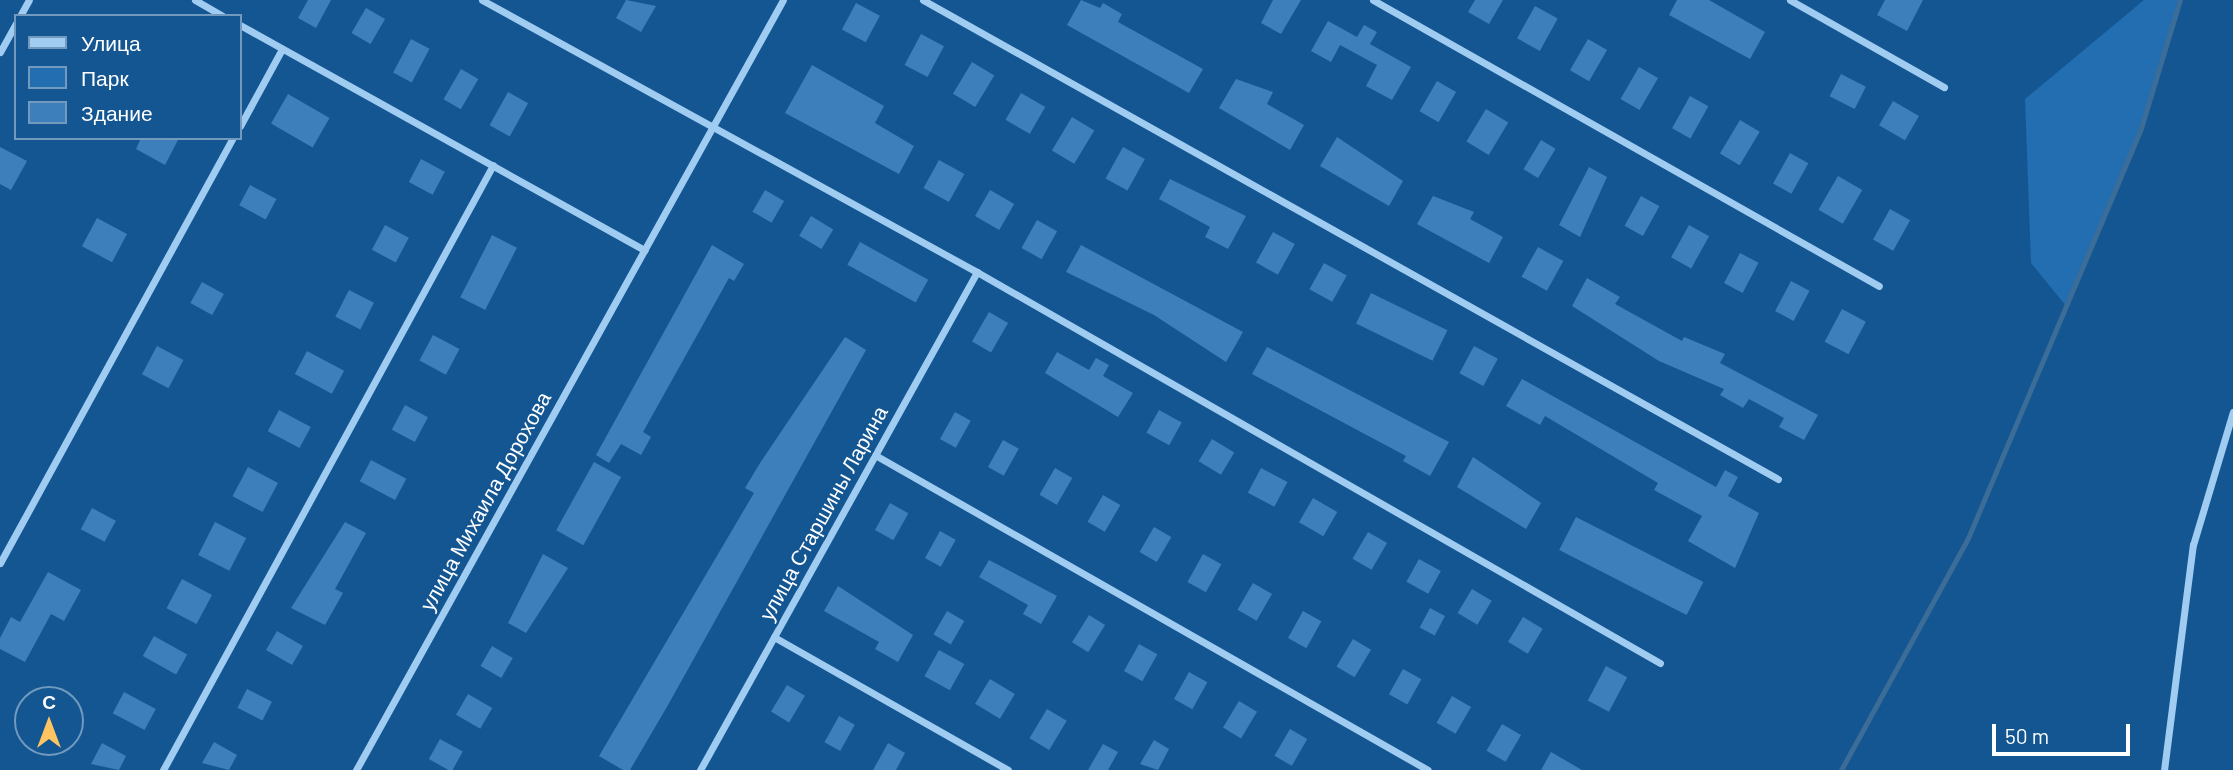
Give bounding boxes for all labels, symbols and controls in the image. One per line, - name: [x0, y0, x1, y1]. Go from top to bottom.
- legend: [14, 14, 242, 140]
- text: Улица: [81, 30, 141, 55]
- text: Парк: [81, 65, 129, 90]
- text: Здание: [81, 100, 153, 125]
- street label: улица Михаила Дорохова: [414, 387, 556, 615]
- street label: улица Старшины Ларина: [753, 401, 893, 625]
- north arrow: [14, 686, 84, 756]
- text: С: [42, 690, 56, 713]
- scale bar: [1995, 710, 2133, 754]
- text: 50 m: [2005, 723, 2049, 748]

